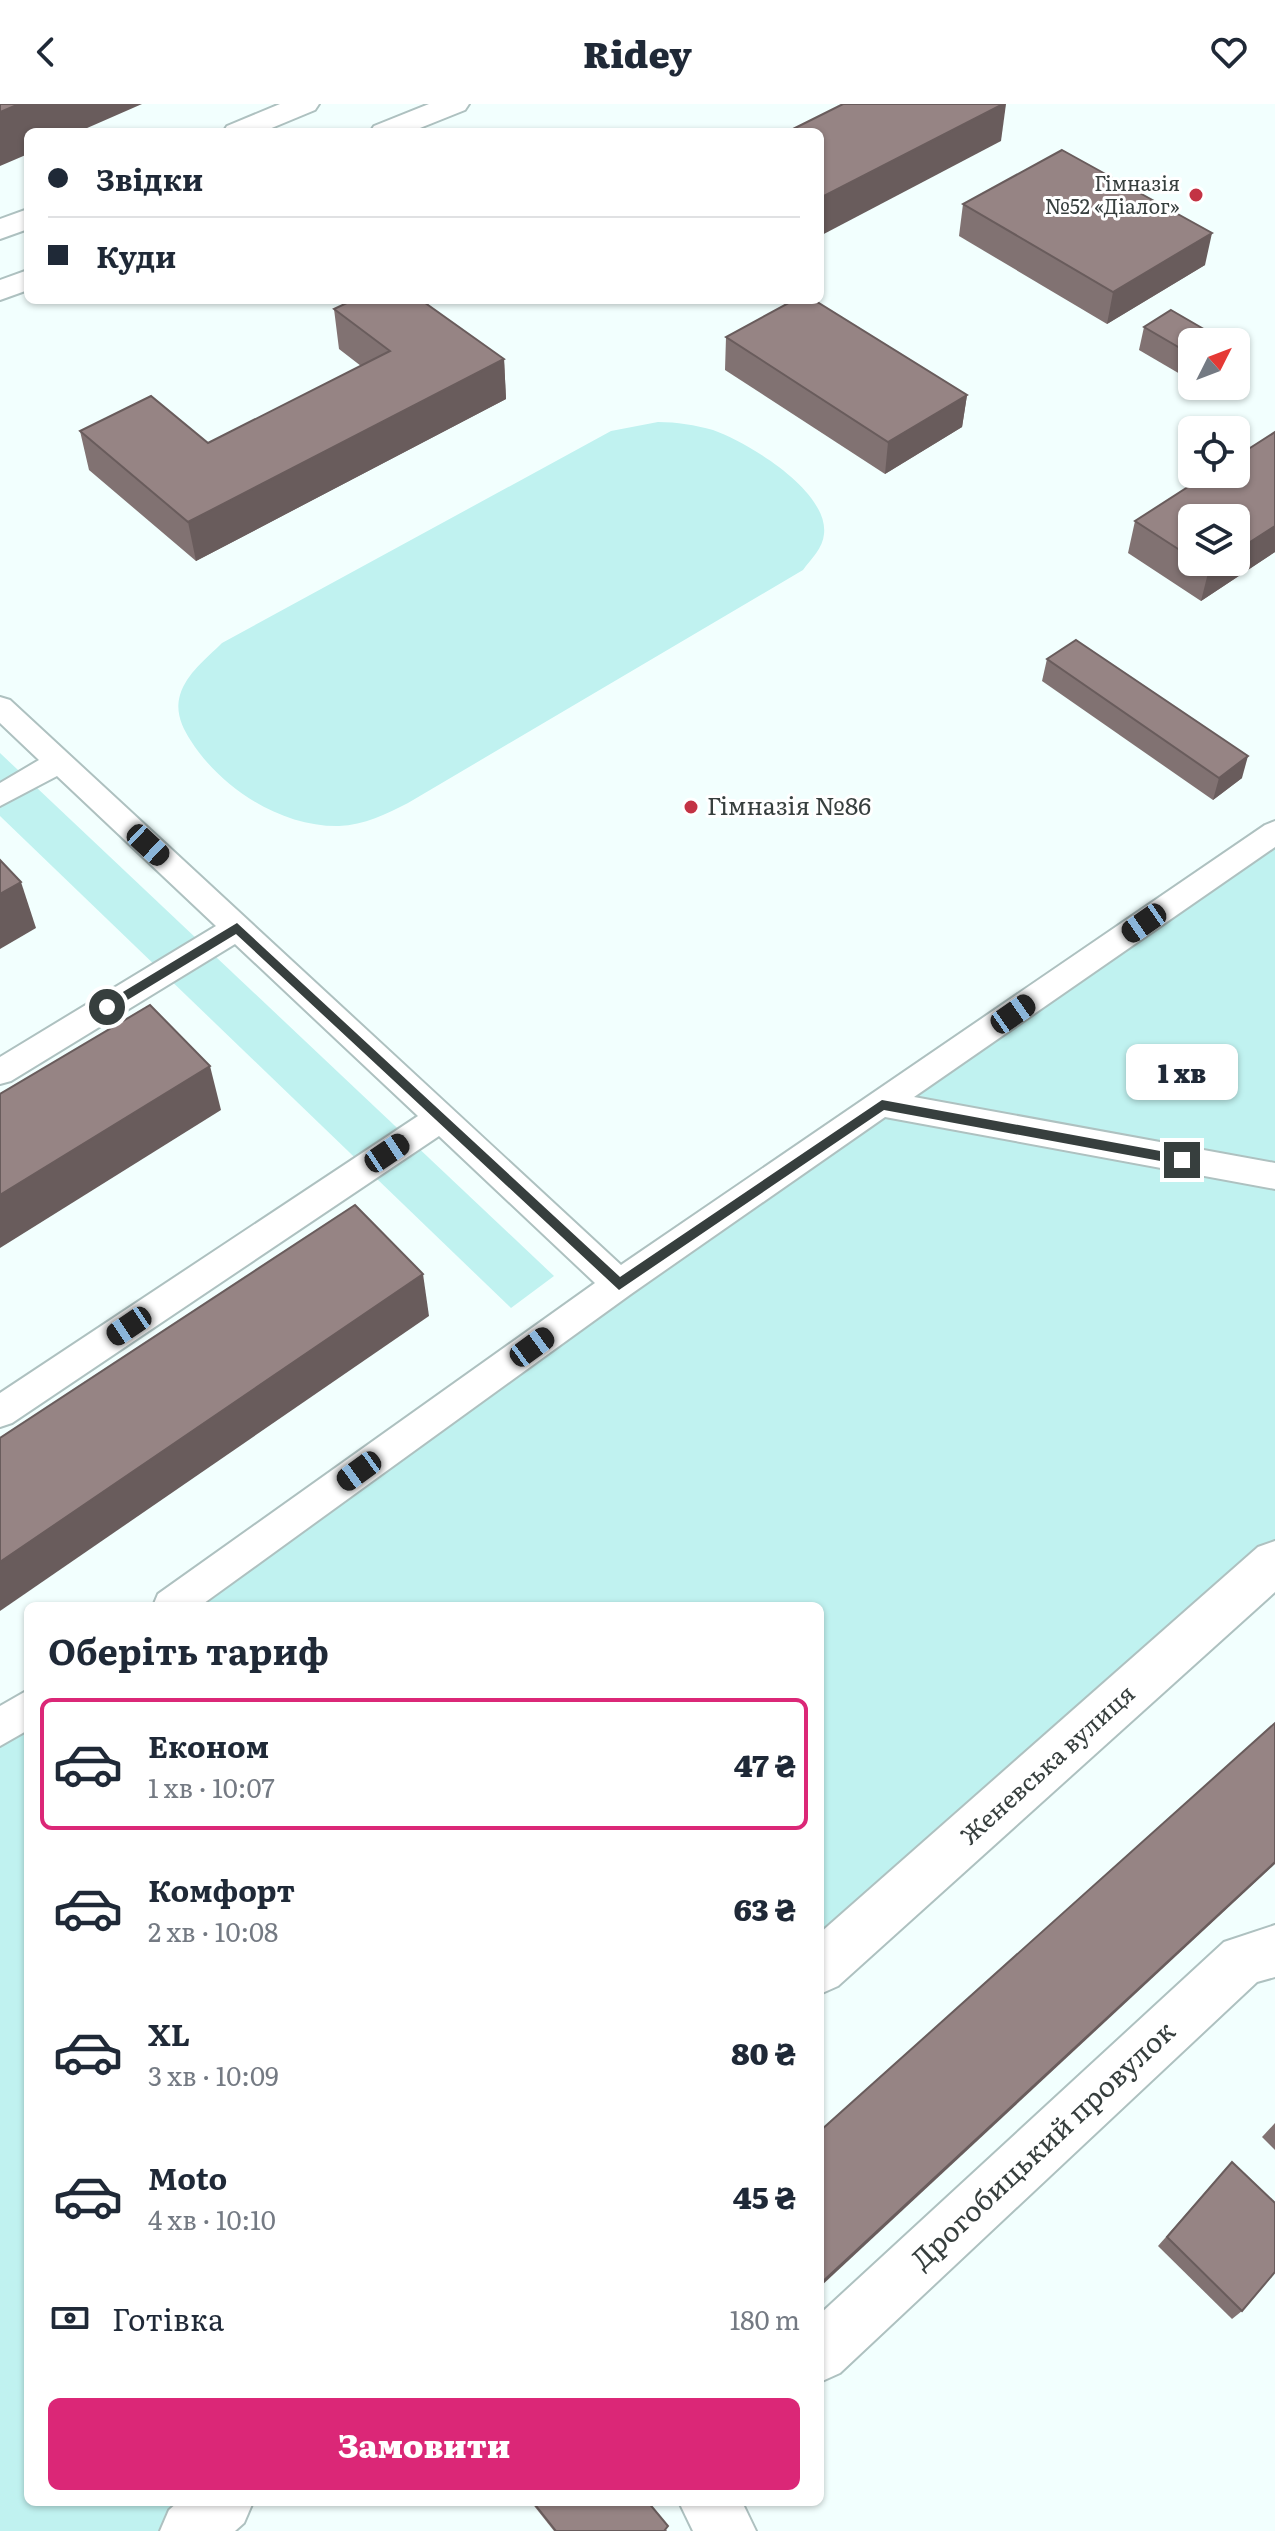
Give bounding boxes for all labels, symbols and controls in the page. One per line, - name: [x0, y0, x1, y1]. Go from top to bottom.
- text: Ridey: [583, 26, 692, 79]
- icon: back: [24, 30, 68, 74]
- icon: heart: [1207, 30, 1251, 74]
- text: Звідки: [96, 156, 203, 200]
- place label: Гімназія №52 «Діалог»: [1045, 167, 1180, 220]
- marker: Гімназія №52 «Діалог»: [1187, 186, 1205, 204]
- text: Куди: [96, 233, 176, 277]
- north arrow: [1178, 328, 1250, 400]
- map controls: [1178, 328, 1250, 576]
- button: locate: [1178, 416, 1250, 488]
- button: layers: [1178, 504, 1250, 576]
- place label: Гімназія №86: [707, 787, 871, 822]
- marker: Гімназія №86: [682, 798, 700, 816]
- car: [122, 820, 174, 870]
- car: [1117, 899, 1171, 947]
- route start: [89, 989, 125, 1025]
- car: [986, 990, 1040, 1038]
- callout: 1 хв: [1126, 1044, 1238, 1100]
- text: 1 хв: [1158, 1052, 1206, 1091]
- car: [360, 1130, 414, 1176]
- route end: [1164, 1142, 1200, 1178]
- car: [102, 1303, 156, 1349]
- car: [506, 1323, 558, 1371]
- car: [333, 1447, 385, 1495]
- text: Оберіть тариф: [48, 1623, 329, 1676]
- street label: Женевська вулиця: [951, 1675, 1142, 1851]
- text: Економ: [148, 1723, 269, 1767]
- icon: car: [52, 1728, 124, 1800]
- text: 47 ₴: [734, 1742, 796, 1786]
- text: 1 хв · 10:07: [148, 1767, 275, 1806]
- text: Комфорт: [148, 1867, 295, 1911]
- icon: car: [52, 1872, 124, 1944]
- text: 63 ₴: [734, 1886, 796, 1930]
- text: 2 хв · 10:08: [148, 1911, 278, 1950]
- street label: Дрогобицький провулок: [900, 2009, 1183, 2277]
- text: XL: [148, 2011, 190, 2055]
- icon: car: [52, 2016, 124, 2088]
- text: 80 ₴: [731, 2030, 796, 2074]
- text: 3 хв · 10:09: [148, 2055, 279, 2094]
- text: Moto: [148, 2155, 227, 2199]
- icon: car: [52, 2160, 124, 2232]
- text: 45 ₴: [733, 2174, 796, 2218]
- text: 4 хв · 10:10: [148, 2199, 276, 2238]
- icon: cash: [48, 2296, 92, 2340]
- text: Готівка: [112, 2296, 224, 2340]
- text: 180 m: [730, 2299, 800, 2338]
- button: Замовити: [48, 2398, 800, 2490]

